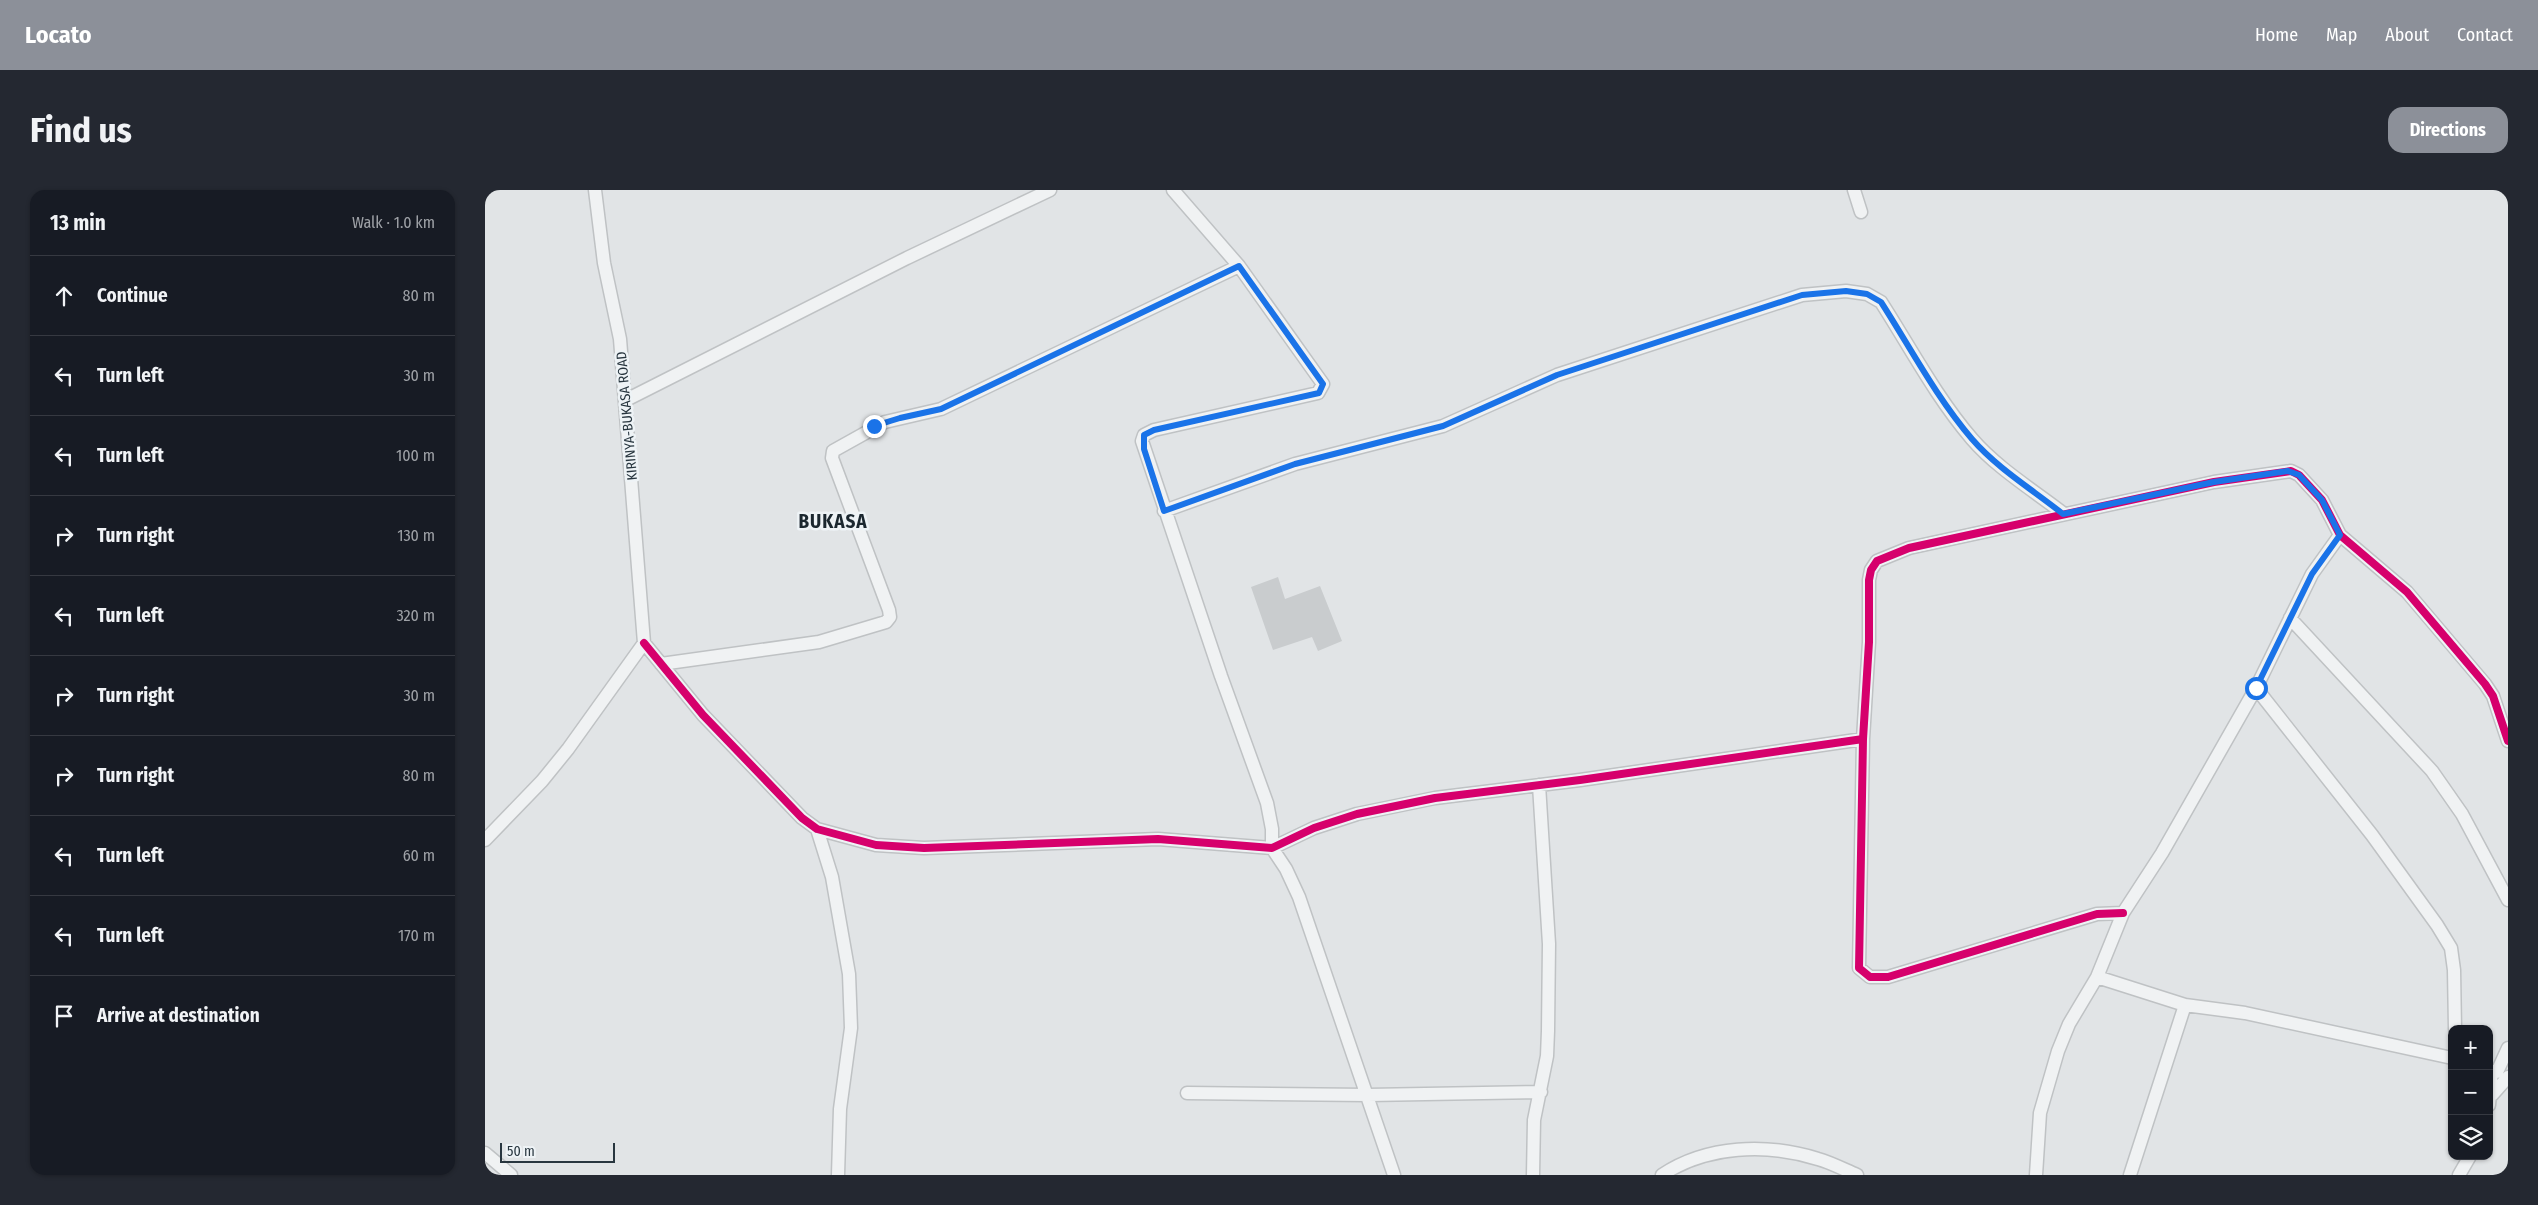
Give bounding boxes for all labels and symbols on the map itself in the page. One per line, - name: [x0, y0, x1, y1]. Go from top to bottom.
- street label: KIRINYA-BUKASA ROAD: [613, 351, 641, 481]
- route end: [863, 415, 886, 438]
- district label: BUKASA: [798, 510, 868, 533]
- route start: [2245, 677, 2268, 700]
- scale bar: [500, 1140, 615, 1163]

